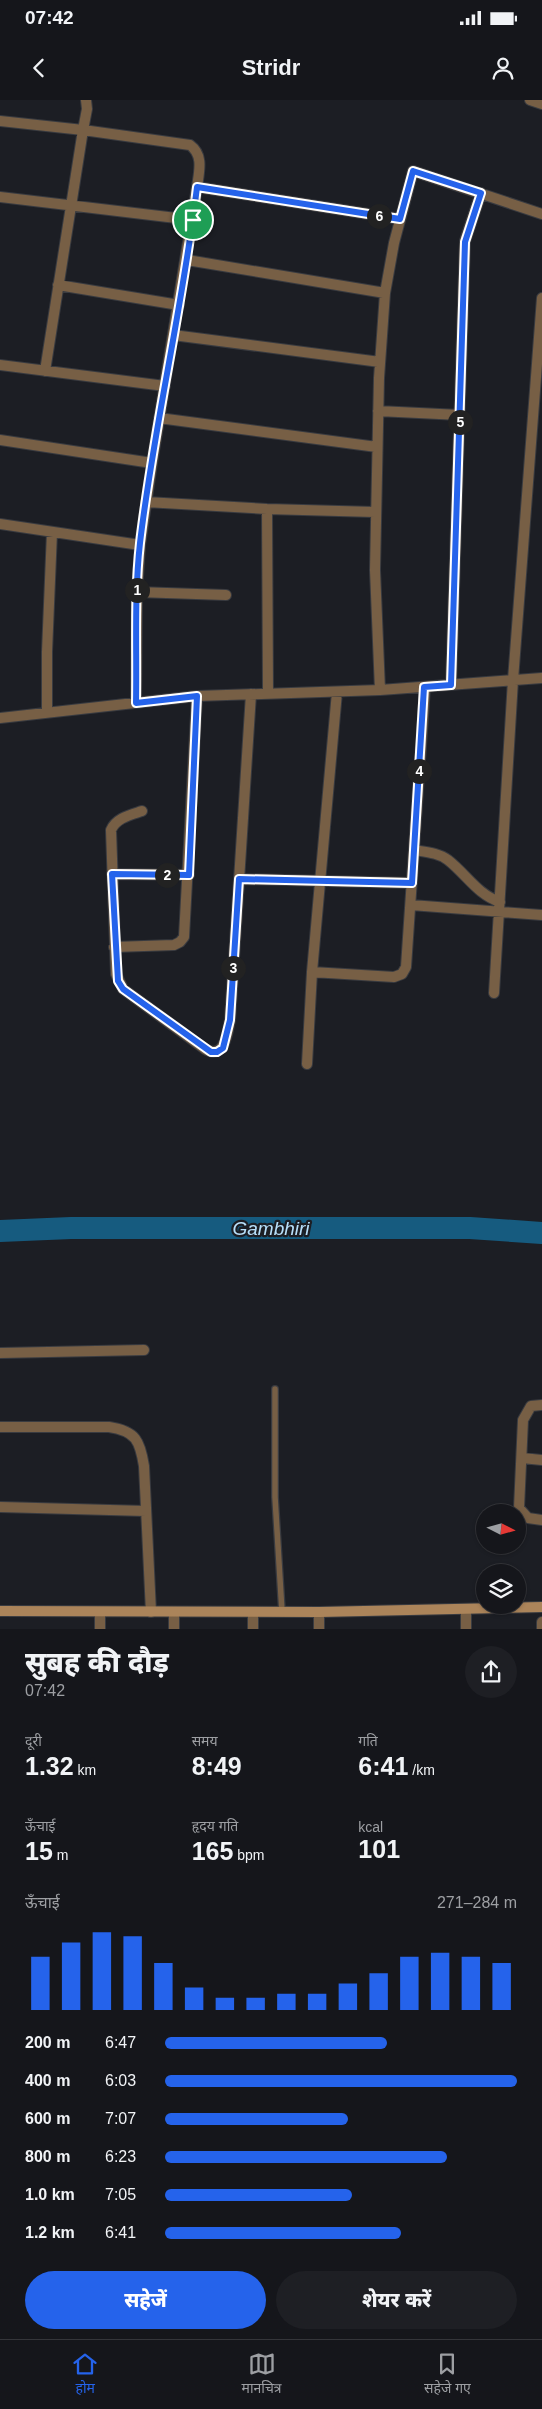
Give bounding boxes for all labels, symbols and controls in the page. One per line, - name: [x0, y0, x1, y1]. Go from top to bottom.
- text: 07:42: [25, 7, 74, 28]
- icon: back: [25, 54, 53, 82]
- icon: person: [489, 54, 517, 82]
- text: Stridr: [242, 55, 300, 80]
- pin: [172, 199, 214, 241]
- pin: 6: [366, 204, 392, 228]
- icon: arrive: [179, 206, 207, 234]
- text: 6: [376, 208, 383, 224]
- pin: 5: [448, 410, 472, 434]
- text: 5: [457, 414, 464, 430]
- pin: 1: [124, 578, 150, 602]
- text: 1: [134, 582, 141, 598]
- pin: 4: [406, 758, 432, 784]
- text: 4: [416, 763, 423, 779]
- pin: 2: [154, 862, 180, 888]
- text: 2: [164, 867, 171, 883]
- pin: 3: [220, 956, 246, 980]
- text: 3: [230, 960, 237, 976]
- water label: Gambhiri: [232, 1218, 310, 1239]
- north arrow: [476, 1504, 526, 1554]
- map controls: [476, 1504, 526, 1614]
- button: layers: [476, 1564, 526, 1614]
- button: share: [465, 1646, 517, 1698]
- text: सुबह की दौड़: [25, 1647, 169, 1678]
- text: 07:42: [25, 1682, 65, 1699]
- text: दूरी: [25, 1733, 42, 1749]
- text: समय: [192, 1733, 218, 1749]
- text: गति: [358, 1733, 378, 1749]
- text: 1.32: [25, 1752, 74, 1780]
- text: 8:49: [192, 1752, 242, 1780]
- text: 6:41: [358, 1752, 408, 1780]
- text: km: [74, 1762, 96, 1778]
- text: /km: [408, 1762, 435, 1778]
- text: ऊँचाई: [25, 1818, 55, 1834]
- text: हृदय गति: [192, 1818, 238, 1834]
- text: kcal: [358, 1819, 383, 1835]
- text: 101: [358, 1835, 400, 1863]
- text: 15: [25, 1837, 53, 1865]
- text: 165: [192, 1837, 233, 1865]
- text: m: [53, 1847, 68, 1863]
- text: bpm: [233, 1847, 265, 1863]
- text: ऊँचाई: [25, 1894, 60, 1911]
- text: 271–284 m: [437, 1894, 517, 1911]
- text: 200 m: [25, 2034, 70, 2051]
- text: 6:47: [105, 2034, 136, 2051]
- text: 400 m: [25, 2072, 70, 2089]
- text: 6:03: [105, 2072, 136, 2089]
- text: 600 m: [25, 2110, 70, 2127]
- text: 7:07: [105, 2110, 136, 2127]
- text: 800 m: [25, 2148, 70, 2165]
- text: 6:23: [105, 2148, 136, 2165]
- text: 1.0 km: [25, 2186, 75, 2203]
- text: 7:05: [105, 2186, 136, 2203]
- text: 1.2 km: [25, 2224, 75, 2241]
- text: 6:41: [105, 2224, 136, 2241]
- button: सहेजें: [25, 2271, 266, 2329]
- button: शेयर करें: [276, 2271, 517, 2329]
- tab: होम: [71, 2350, 99, 2399]
- tab: मानचित्र: [242, 2350, 282, 2399]
- tab: सहेजे गए: [424, 2350, 471, 2399]

